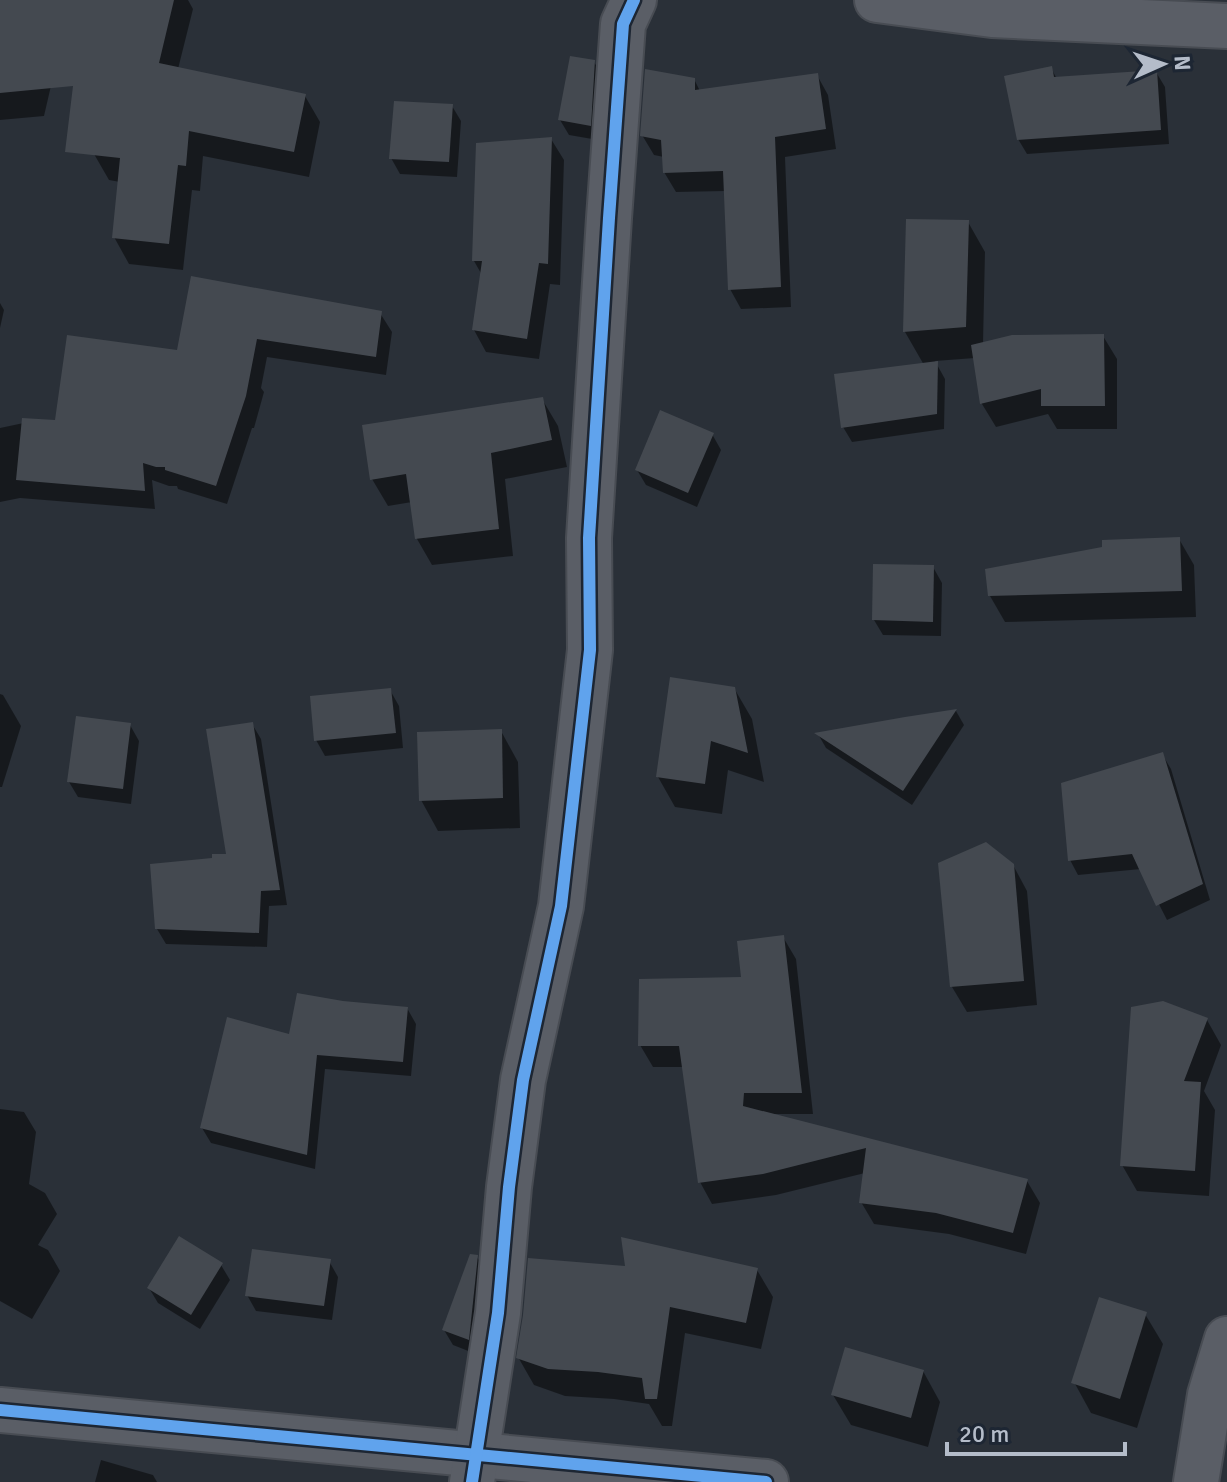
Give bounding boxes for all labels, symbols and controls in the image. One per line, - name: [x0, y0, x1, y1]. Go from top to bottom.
- north arrow: [1123, 24, 1203, 104]
- text: N: [1169, 55, 1196, 71]
- scale bar: [947, 1406, 1125, 1456]
- text: 20 m: [959, 1419, 1009, 1449]

